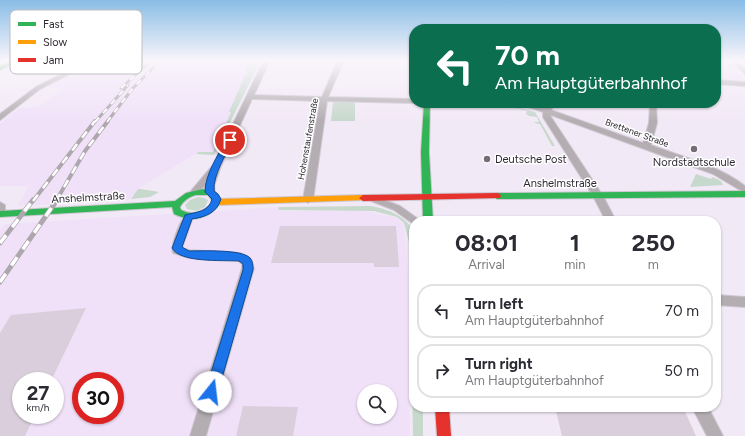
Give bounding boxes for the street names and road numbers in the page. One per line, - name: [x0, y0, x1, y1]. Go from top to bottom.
- street label: Hohenstaufenstraße: [295, 97, 320, 181]
- street label: Brettener Straße: [604, 116, 671, 149]
- street label: Anshelmstraße: [523, 177, 597, 190]
- street label: Anshelmstraße: [51, 189, 125, 206]

